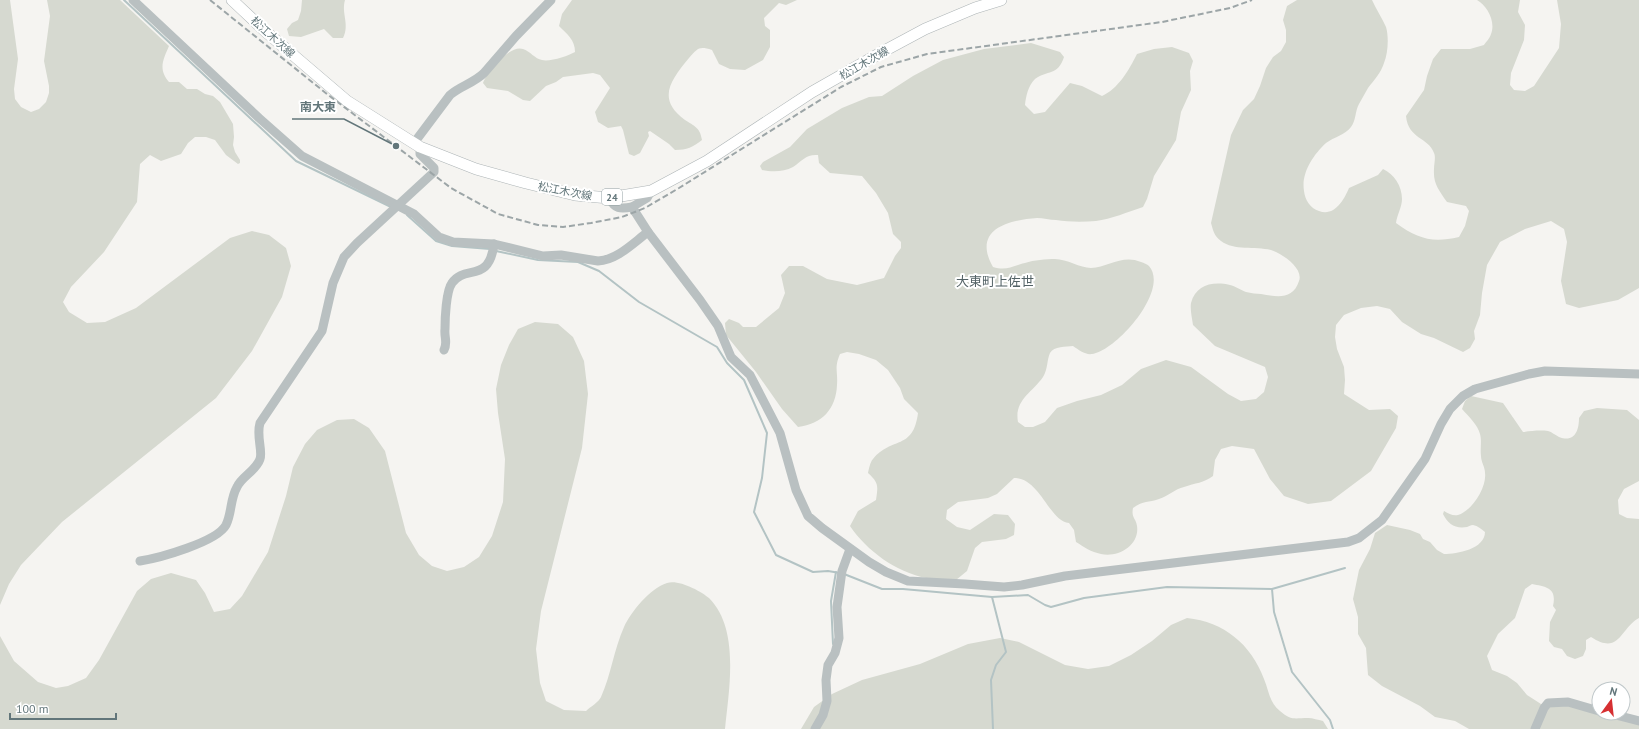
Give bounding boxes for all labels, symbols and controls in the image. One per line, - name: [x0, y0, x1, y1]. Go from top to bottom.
- street label: 松江木次線: [248, 13, 298, 61]
- street label: 松江木次線: [837, 43, 891, 83]
- callout: 南大東: [292, 95, 344, 119]
- text: 南大東: [300, 99, 336, 114]
- street label: 松江木次線: [537, 179, 593, 203]
- road number: 24: [602, 189, 622, 205]
- district label: 大東町上佐世: [956, 273, 1034, 290]
- north arrow: [1591, 681, 1631, 721]
- text: N: [1608, 684, 1619, 699]
- scale bar: [10, 695, 116, 721]
- text: 100 m: [16, 701, 49, 716]

